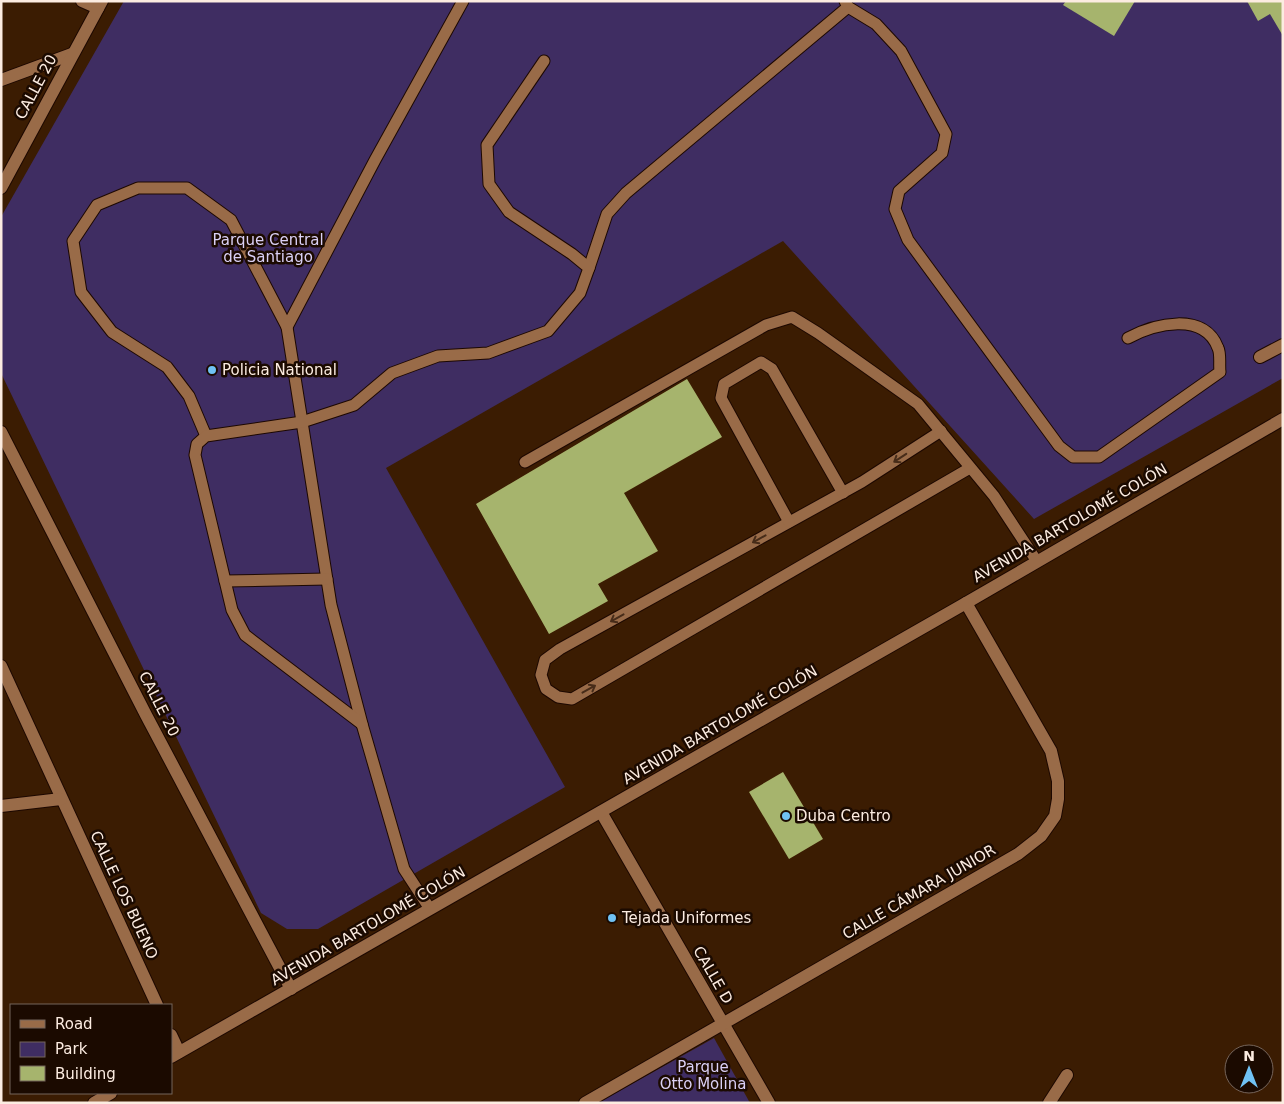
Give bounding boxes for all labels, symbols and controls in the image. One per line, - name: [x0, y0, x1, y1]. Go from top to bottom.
- street label: CALLE 20: [11, 52, 61, 122]
- park label: Parque Central de Santiago: [212, 231, 324, 266]
- place label: Policia National: [222, 361, 337, 379]
- marker: Policia National: [206, 364, 218, 376]
- one-way arrow: [893, 453, 907, 463]
- street label: AVENIDA BARTOLOMÉ COLÓN: [969, 459, 1171, 586]
- one-way arrow: [752, 535, 767, 544]
- one-way arrow: [610, 613, 625, 623]
- street label: AVENIDA BARTOLOMÉ COLÓN: [619, 661, 821, 788]
- street label: CALLE 20: [135, 668, 183, 740]
- one-way arrow: [582, 684, 596, 694]
- place label: Duba Centro: [796, 807, 891, 825]
- marker: Duba Centro: [780, 810, 792, 822]
- street label: CALLE LOS BUENO: [86, 828, 162, 962]
- street label: CALLE CÁMARA JUNIOR: [839, 840, 999, 943]
- street label: AVENIDA BARTOLOMÉ COLÓN: [267, 862, 469, 989]
- place label: Tejada Uniformes: [621, 909, 752, 927]
- marker: Tejada Uniformes: [606, 912, 618, 924]
- street label: CALLE D: [689, 943, 737, 1007]
- legend: [10, 1004, 172, 1094]
- text: Road: [55, 1015, 93, 1033]
- text: Park: [55, 1040, 88, 1058]
- north arrow: [1224, 1044, 1274, 1094]
- text: N: [1243, 1048, 1255, 1064]
- park label: Parque Otto Molina: [660, 1058, 746, 1093]
- text: Building: [55, 1065, 116, 1083]

